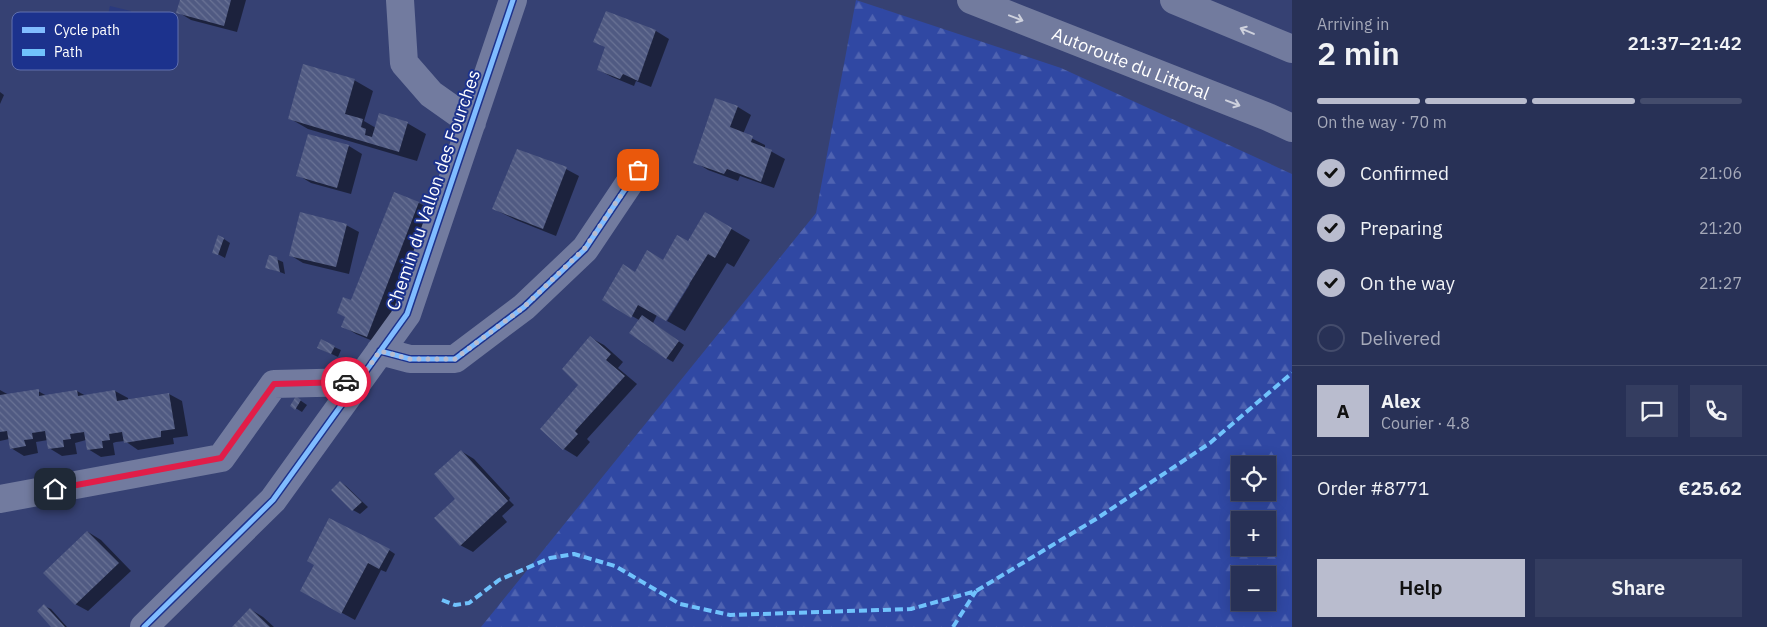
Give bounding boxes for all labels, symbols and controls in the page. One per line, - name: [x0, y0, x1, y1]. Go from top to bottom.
- legend: [12, 12, 178, 70]
- one-way arrow: [1008, 14, 1024, 23]
- text: Arriving in: [1317, 14, 1389, 34]
- text: Cycle path: [54, 21, 120, 39]
- street label: Autoroute du Littoral: [1049, 22, 1213, 104]
- one-way arrow: [1240, 25, 1255, 35]
- text: 21:37–21:42: [1628, 31, 1742, 55]
- text: 2 min: [1317, 32, 1400, 74]
- text: Path: [54, 43, 83, 61]
- street label: Chemin du Vallon des Fourches: [381, 67, 485, 313]
- one-way arrow: [1225, 99, 1240, 108]
- text: On the way · 70 m: [1317, 112, 1447, 132]
- pin: [617, 149, 659, 191]
- icon: bag: [624, 156, 652, 184]
- icon: check: [1317, 159, 1345, 187]
- text: Confirmed: [1360, 161, 1449, 185]
- text: 21:06: [1699, 163, 1742, 183]
- icon: check: [1317, 214, 1345, 242]
- text: Preparing: [1360, 216, 1442, 240]
- text: 21:20: [1699, 218, 1742, 238]
- icon: check: [1317, 269, 1345, 297]
- text: On the way: [1360, 271, 1455, 295]
- text: 21:27: [1699, 273, 1742, 293]
- text: Delivered: [1360, 326, 1441, 350]
- courier: [321, 357, 371, 407]
- icon: car: [332, 368, 360, 396]
- button: chat: [1626, 385, 1678, 437]
- button: phone: [1690, 385, 1742, 437]
- text: Alex: [1381, 389, 1421, 413]
- text: A: [1336, 399, 1350, 423]
- text: Courier · 4.8: [1381, 413, 1470, 433]
- map controls: [1231, 456, 1276, 611]
- button: locate: [1231, 456, 1276, 501]
- pin: [34, 468, 76, 510]
- icon: home: [41, 475, 69, 503]
- text: Order #8771: [1317, 476, 1429, 500]
- text: €25.62: [1679, 476, 1742, 500]
- button: +: [1231, 511, 1276, 556]
- button: Help: [1317, 559, 1525, 617]
- button: Share: [1535, 559, 1742, 617]
- button: −: [1231, 566, 1276, 611]

